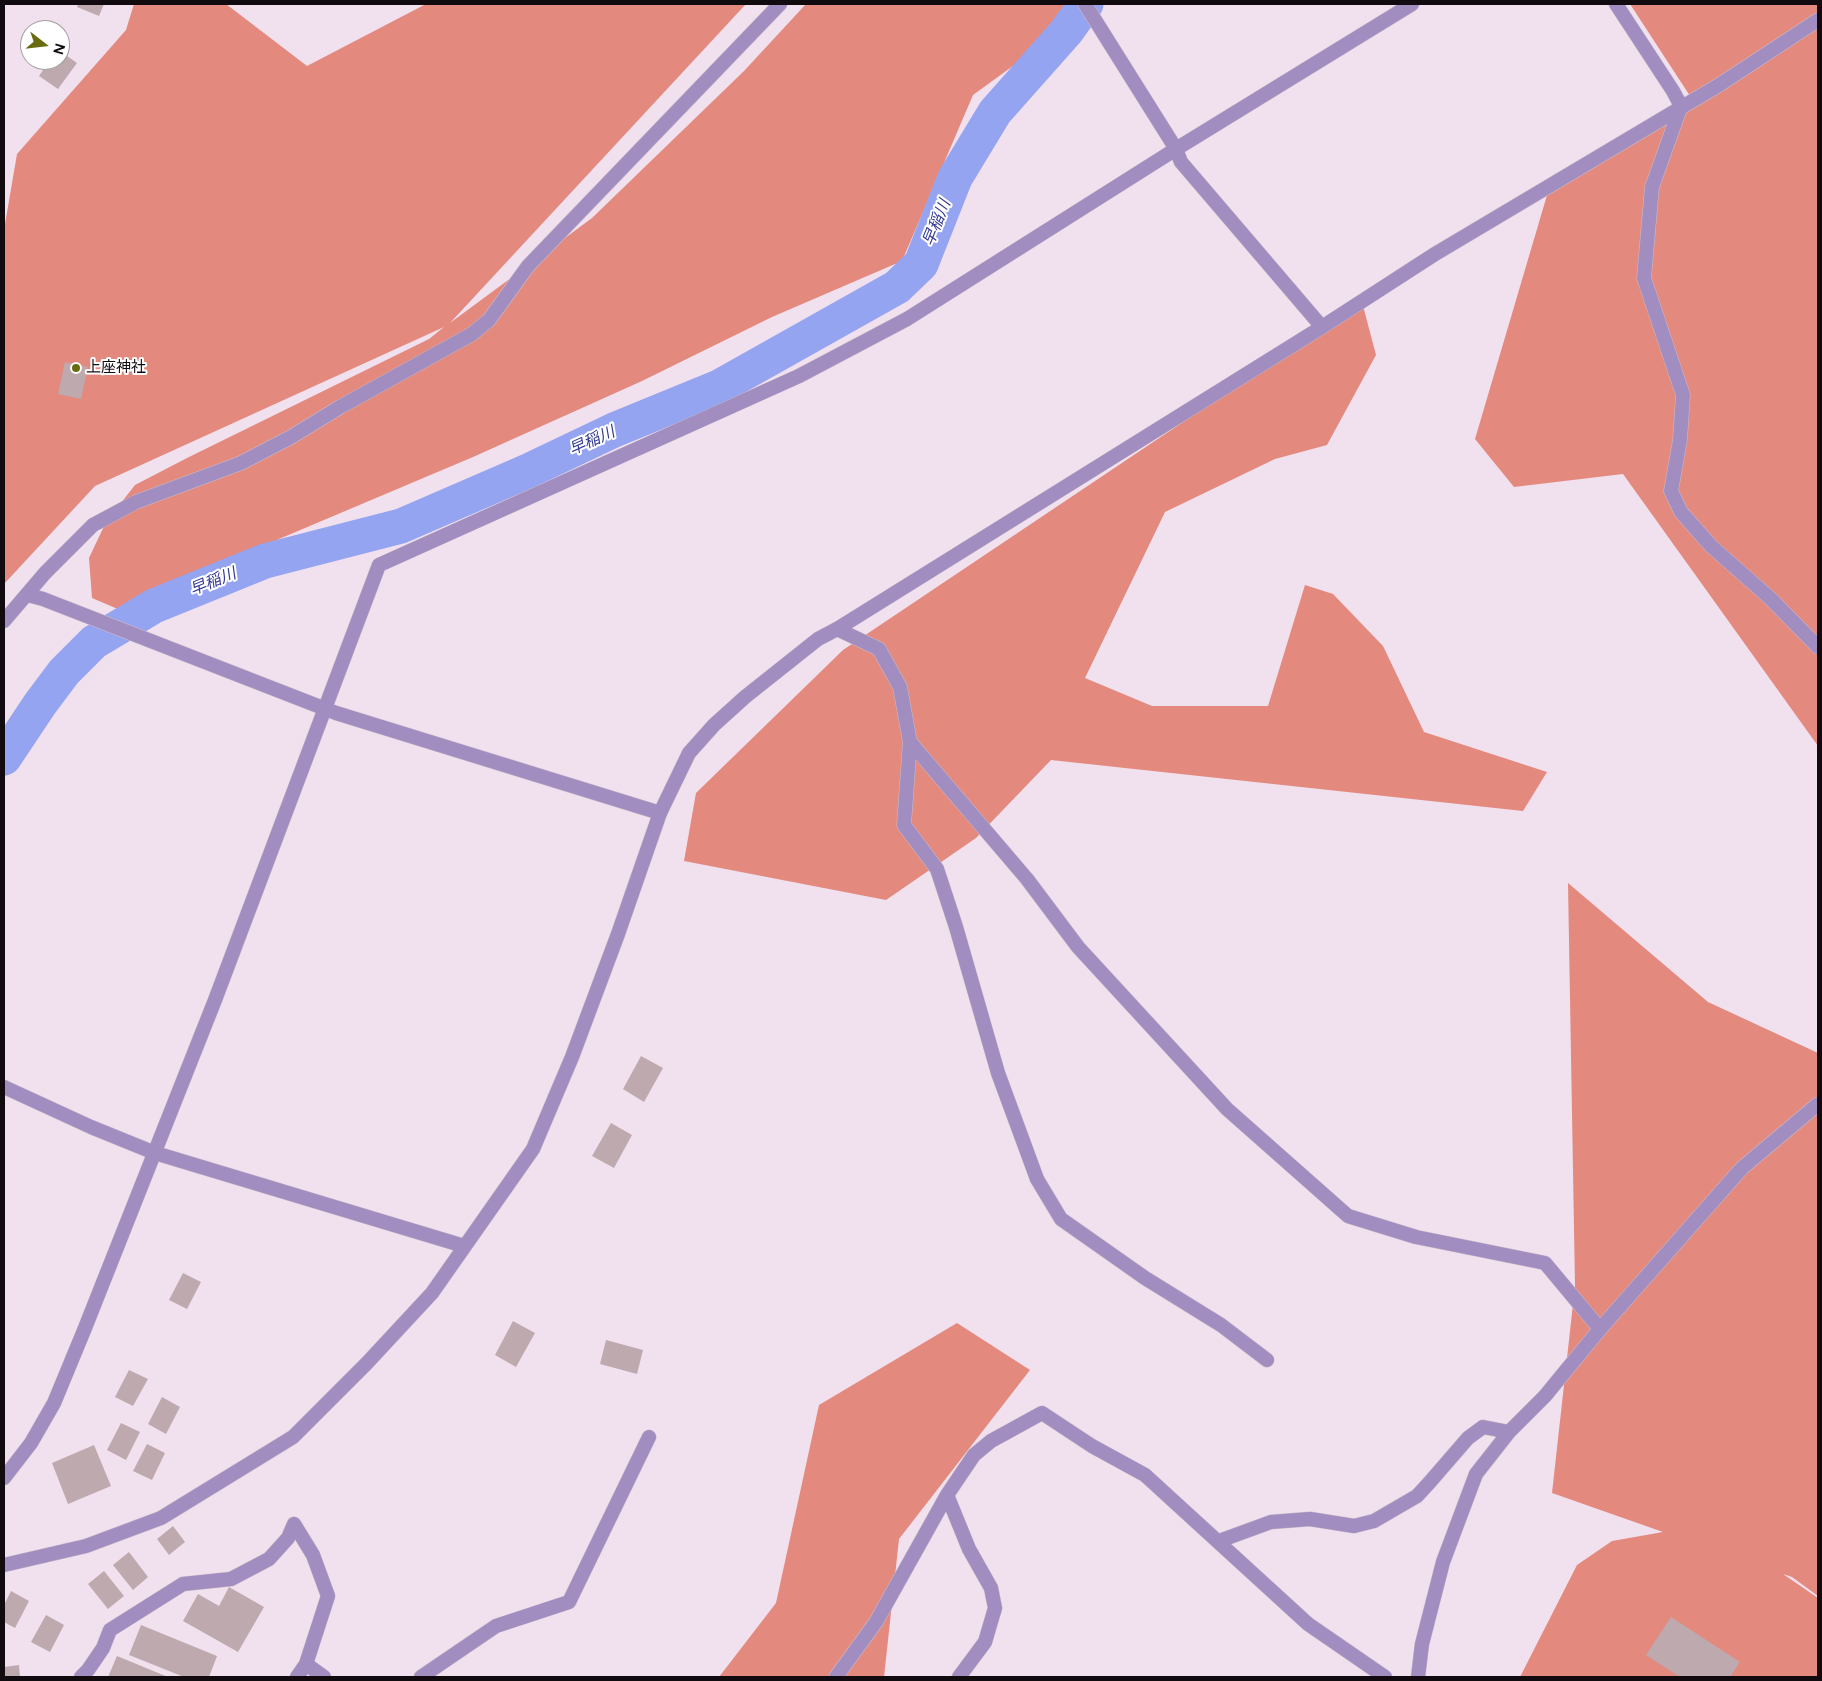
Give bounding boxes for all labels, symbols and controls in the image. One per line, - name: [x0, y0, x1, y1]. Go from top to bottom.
- north arrow: [20, 20, 70, 70]
- text: N: [49, 41, 69, 57]
- water label: 早稲川: [919, 197, 955, 249]
- place label: 上座神社: [86, 359, 146, 377]
- marker: 上座神社: [70, 362, 82, 374]
- water label: 早稲川: [566, 422, 618, 460]
- water label: 早稲川: [187, 564, 239, 600]

